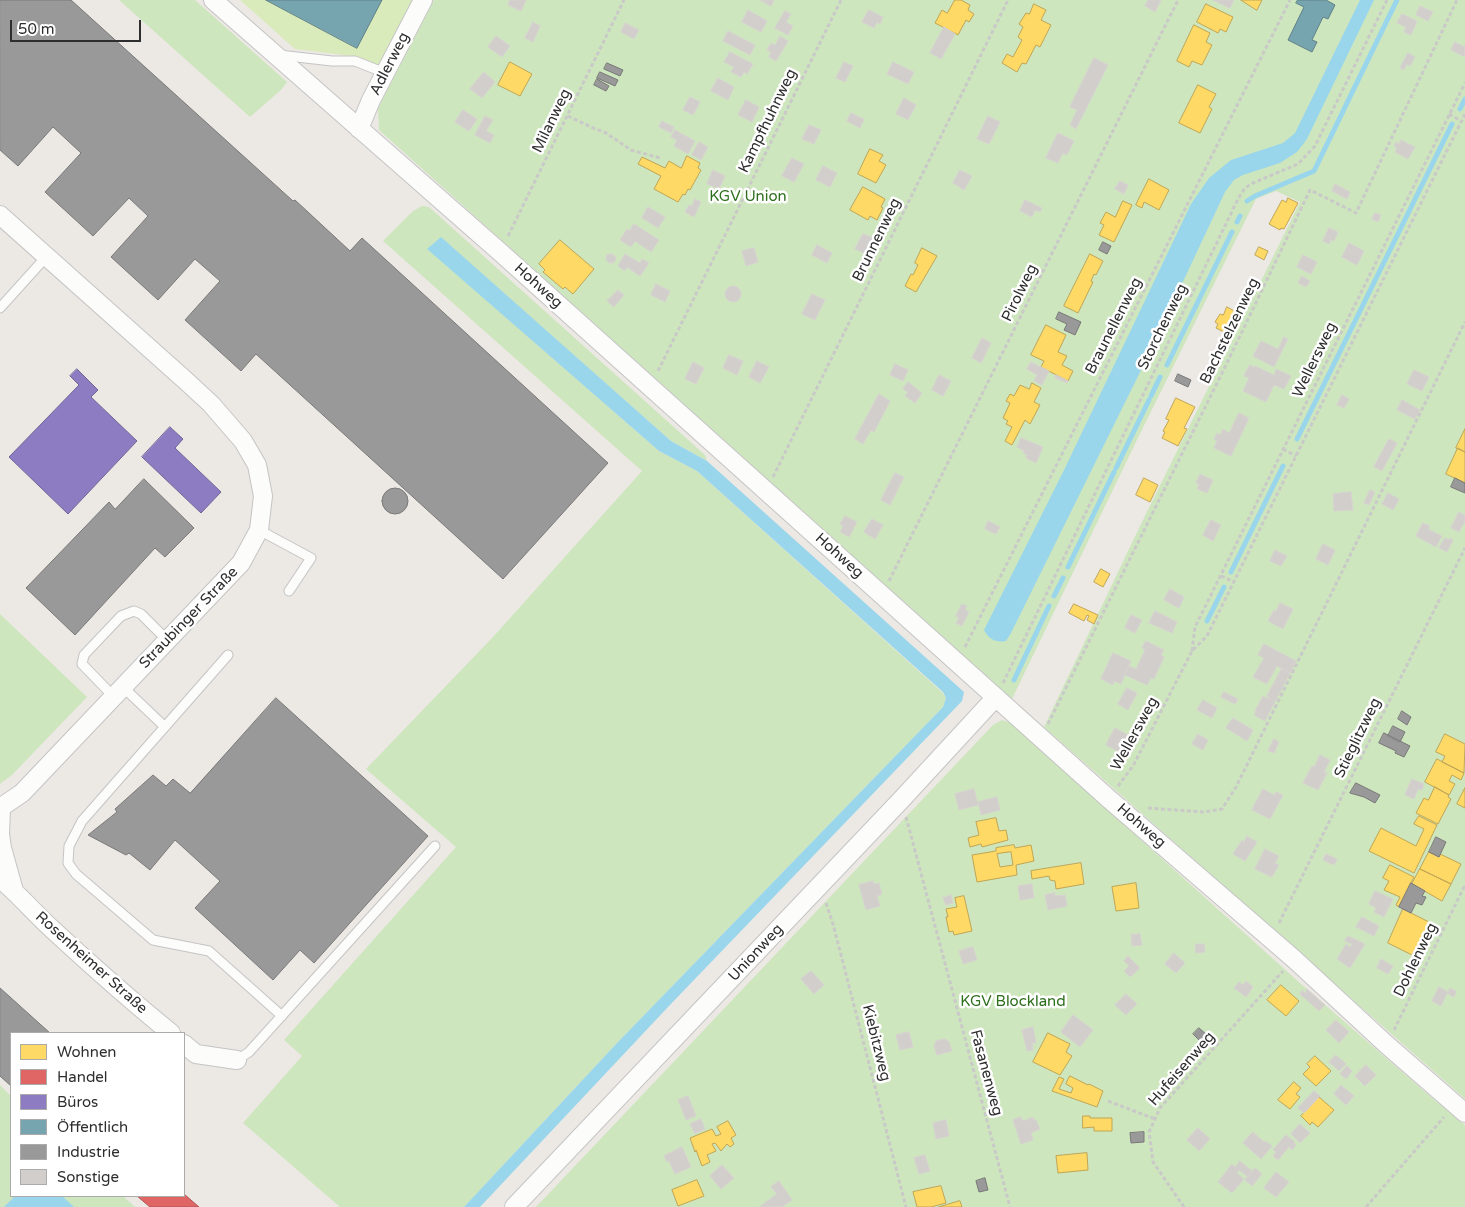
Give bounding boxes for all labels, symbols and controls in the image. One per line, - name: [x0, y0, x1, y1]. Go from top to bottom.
- scale bar: [12, 10, 144, 42]
- text: 50 m: [18, 20, 55, 38]
- street label: Adlerweg: [367, 30, 413, 98]
- street label: Kampfhuhnweg: [735, 66, 801, 176]
- street label: Milanweg: [529, 86, 575, 156]
- park label: KGV Union: [709, 188, 787, 206]
- street label: Brunnenweg: [849, 195, 905, 285]
- street label: Hohweg: [510, 260, 566, 312]
- street label: Pirolweg: [998, 261, 1042, 325]
- street label: Braunellenweg: [1082, 275, 1146, 377]
- street label: Bachstelzenweg: [1197, 275, 1263, 387]
- street label: Storchenweg: [1134, 281, 1192, 373]
- street label: Wellersweg: [1289, 319, 1341, 401]
- street label: Hohweg: [811, 530, 867, 582]
- street label: Straubinger Straße: [136, 563, 242, 673]
- street label: Wellersweg: [1107, 694, 1163, 774]
- street label: Stieglitzweg: [1331, 695, 1385, 781]
- street label: Hohweg: [1113, 800, 1169, 852]
- street label: Rosenheimer Straße: [31, 908, 151, 1018]
- street label: Dohlenweg: [1390, 920, 1442, 1000]
- street label: Unionweg: [725, 921, 787, 985]
- park label: KGV Blockland: [960, 993, 1066, 1011]
- street label: Kiebitzweg: [858, 1003, 894, 1083]
- street label: Fasanenweg: [966, 1028, 1006, 1118]
- street label: Hufeisenweg: [1145, 1028, 1219, 1110]
- legend: [10, 1032, 185, 1197]
- text: Wohnen: [57, 1043, 117, 1061]
- text: Handel: [57, 1068, 108, 1086]
- text: Büros: [57, 1093, 98, 1111]
- text: Öffentlich: [57, 1118, 128, 1136]
- text: Industrie: [57, 1143, 120, 1161]
- text: Sonstige: [57, 1168, 119, 1186]

